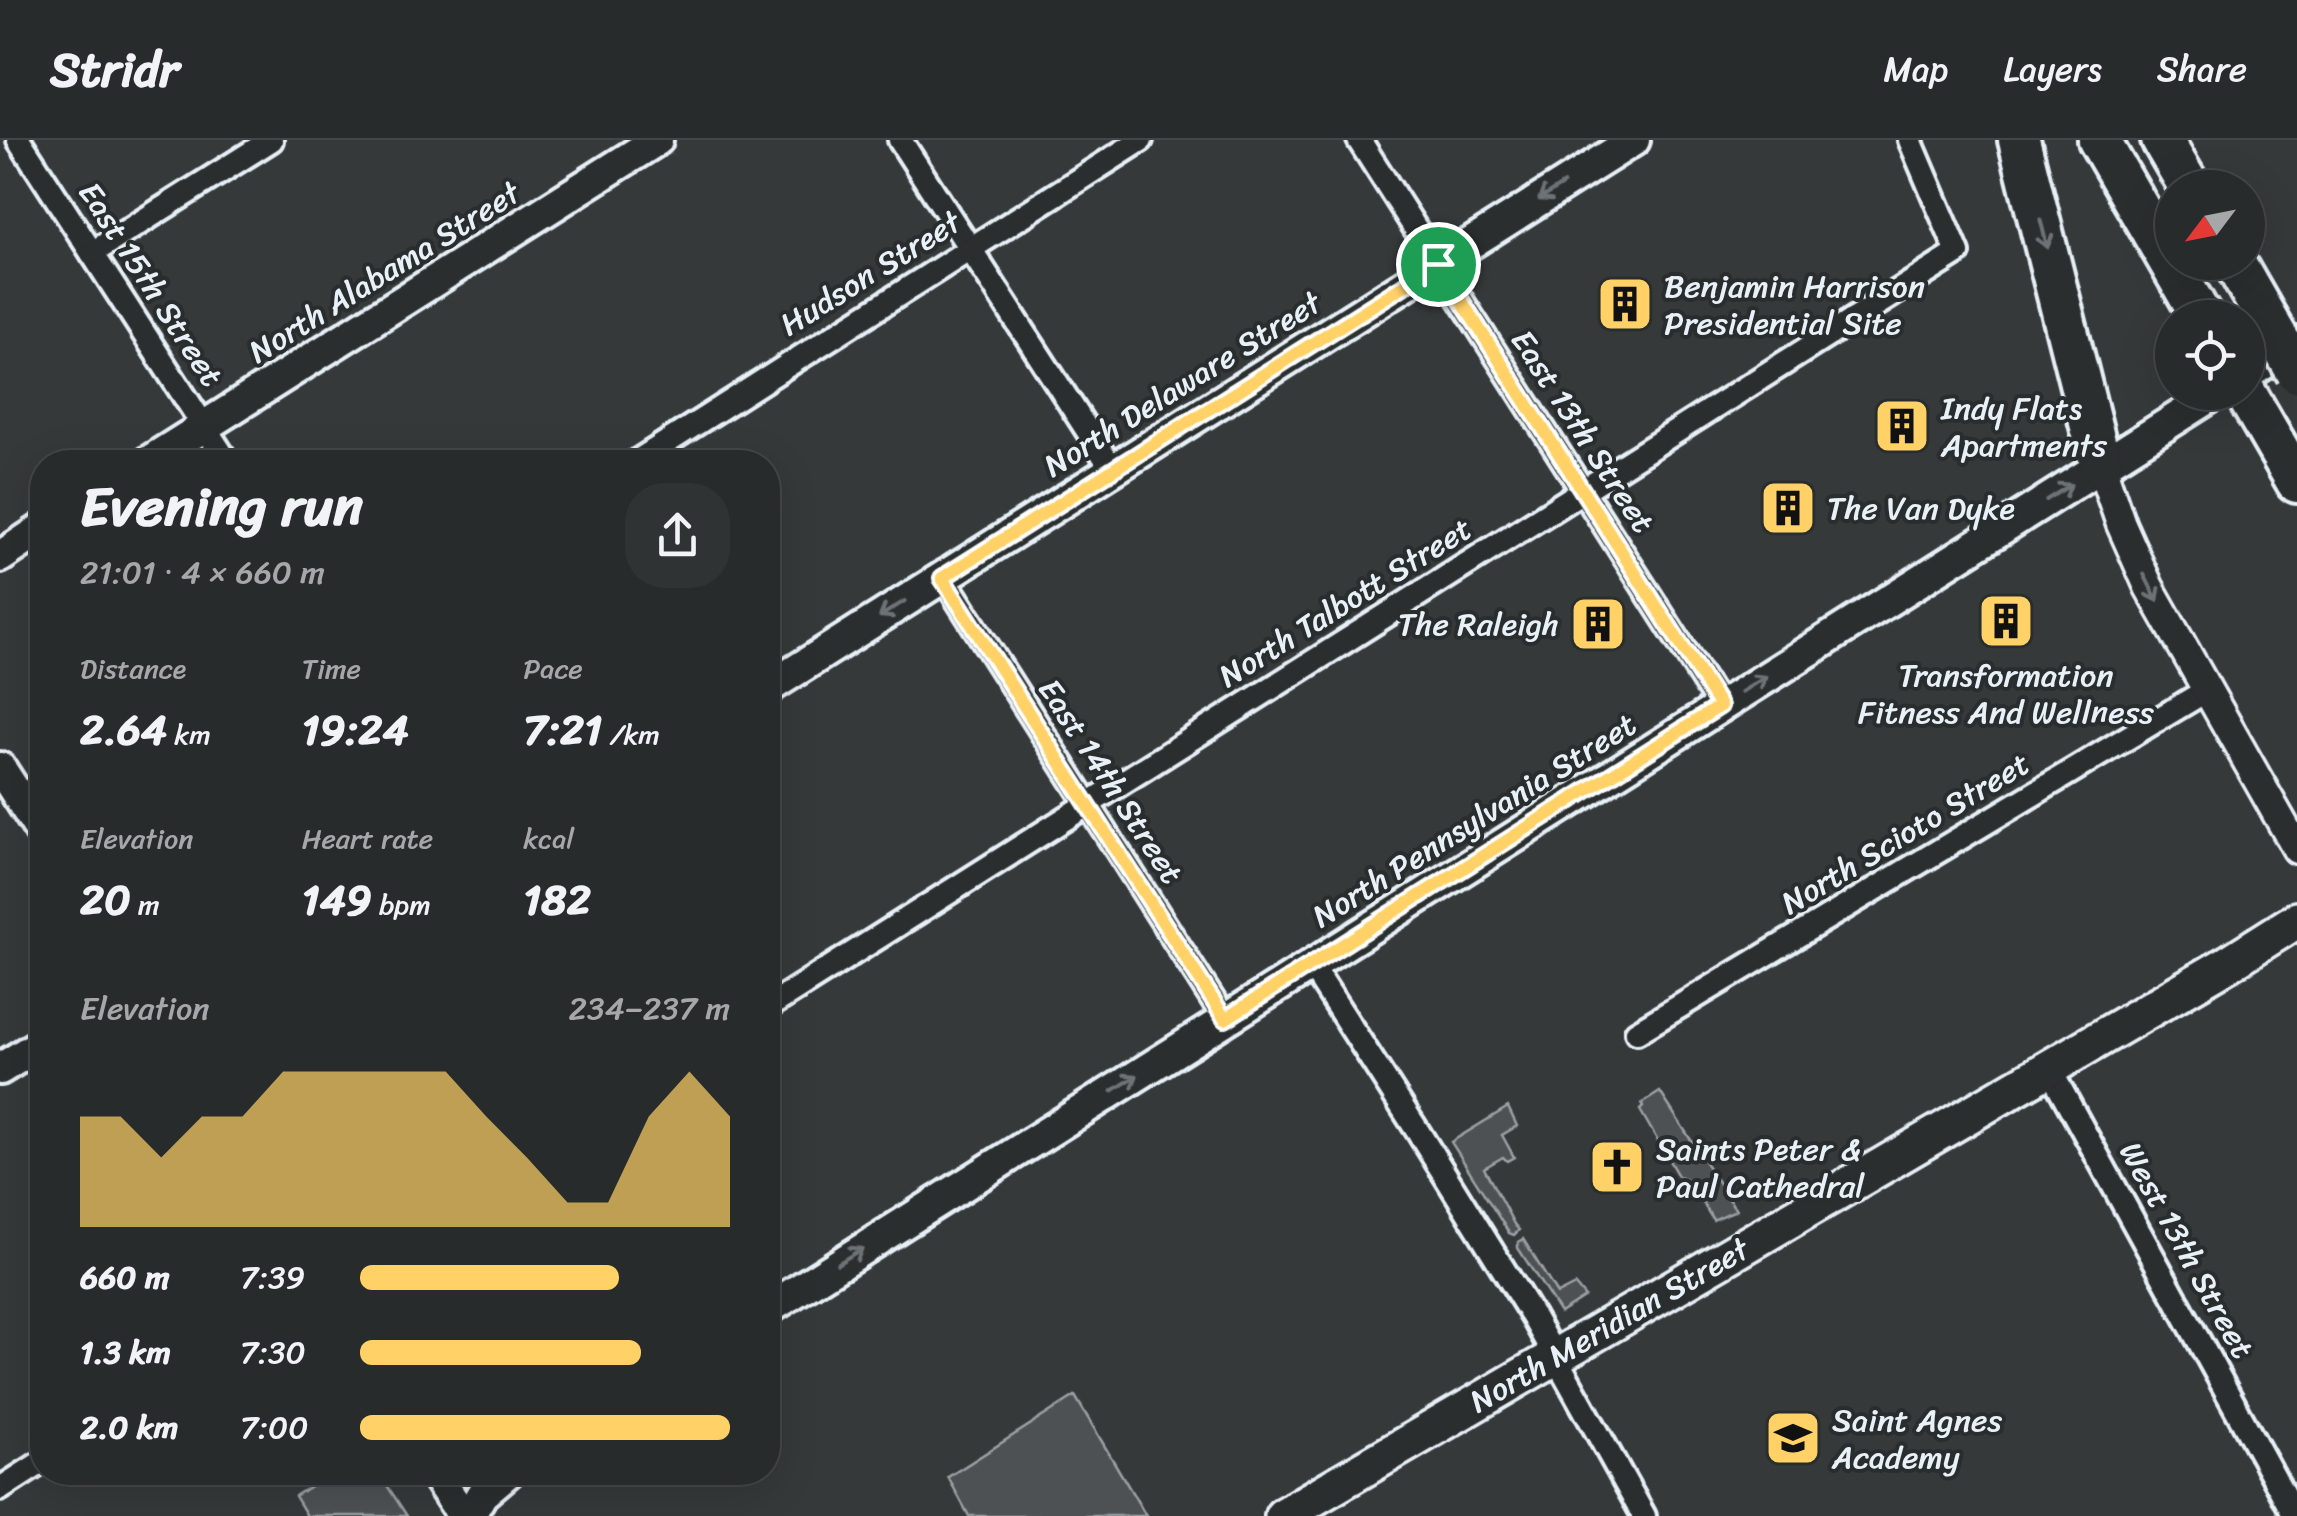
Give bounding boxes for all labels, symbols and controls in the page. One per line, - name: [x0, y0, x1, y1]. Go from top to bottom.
- text: Stridr: [50, 27, 179, 112]
- text: Map: [1884, 38, 1948, 100]
- text: Layers: [2003, 38, 2102, 100]
- text: Share: [2157, 38, 2247, 100]
- street label: North Alabama Street: [237, 165, 533, 379]
- street label: East 15th Street: [62, 170, 239, 399]
- north arrow: [2155, 170, 2265, 280]
- map controls: [2155, 170, 2265, 410]
- one-way arrow: [1537, 182, 1566, 202]
- street label: Hudson Street: [768, 194, 973, 352]
- one-way arrow: [2036, 217, 2054, 249]
- pin: [1396, 222, 1481, 307]
- icon: arrive: [1411, 237, 1466, 292]
- place label: Benjamin Harrison Presidential Site: [1664, 258, 1925, 352]
- building icon: Benjamin Harrison Presidential Site: [1595, 274, 1655, 334]
- street label: North Delaware Street: [1032, 275, 1334, 493]
- button: locate: [2155, 300, 2265, 410]
- street label: East 13th Street: [1495, 318, 1670, 545]
- place label: Indy Flats Apartments: [1940, 380, 2107, 474]
- building icon: Indy Flats Apartments: [1872, 396, 1932, 456]
- text: Evening run: [80, 458, 363, 555]
- building icon: The Van Dyke: [1758, 478, 1818, 538]
- place label: The Van Dyke: [1827, 480, 2015, 537]
- one-way arrow: [2044, 482, 2072, 503]
- button: share: [625, 483, 730, 588]
- street label: North Talbott Street: [1207, 501, 1484, 704]
- text: 21:01 · 4 × 660 m: [80, 544, 325, 601]
- one-way arrow: [2142, 573, 2161, 603]
- building icon: Transformation Fitness And Wellness: [1976, 591, 2036, 651]
- building icon: The Raleigh: [1568, 594, 1628, 654]
- place label: The Raleigh: [1398, 596, 1559, 653]
- one-way arrow: [878, 599, 907, 620]
- text: Distance: [80, 644, 186, 693]
- text: Time: [302, 644, 361, 693]
- text: Pace: [523, 644, 583, 693]
- place label: Transformation Fitness And Wellness: [1858, 647, 2154, 741]
- street label: East 14th Street: [1022, 667, 1199, 896]
- one-way arrow: [1739, 674, 1768, 695]
- text: 2.64: [80, 693, 167, 767]
- text: 19:24: [302, 693, 409, 767]
- text: 7:21: [523, 693, 602, 767]
- street label: North Pennsylvania Street: [1300, 697, 1648, 944]
- text: km: [167, 710, 211, 759]
- text: /km: [602, 710, 660, 759]
- street label: North Scioto Street: [1769, 736, 2041, 931]
- text: Elevation: [80, 814, 193, 863]
- text: Heart rate: [302, 814, 433, 863]
- text: kcal: [523, 814, 574, 863]
- text: 20: [80, 863, 131, 937]
- text: 149: [302, 863, 372, 937]
- text: 182: [523, 863, 591, 937]
- text: m: [131, 880, 160, 929]
- text: bpm: [372, 880, 431, 929]
- text: Elevation: [80, 980, 210, 1037]
- text: 234–237 m: [569, 980, 730, 1037]
- one-way arrow: [1110, 1072, 1138, 1093]
- place label: Saints Peter & Paul Cathedral: [1656, 1121, 1865, 1215]
- street label: West 13th Street: [2103, 1131, 2270, 1370]
- church icon: Saints Peter & Paul Cathedral: [1587, 1137, 1647, 1197]
- street label: North Meridian Street: [1458, 1221, 1761, 1429]
- one-way arrow: [835, 1246, 864, 1267]
- text: 660 m: [80, 1249, 169, 1306]
- text: 7:39: [240, 1249, 305, 1306]
- text: 1.3 km: [80, 1324, 171, 1381]
- text: 7:30: [240, 1324, 306, 1381]
- place label: Saint Agnes Academy: [1831, 1392, 2002, 1486]
- text: 2.0 km: [80, 1399, 178, 1456]
- text: 7:00: [240, 1399, 308, 1456]
- school or university icon: Saint Agnes Academy: [1763, 1408, 1823, 1468]

